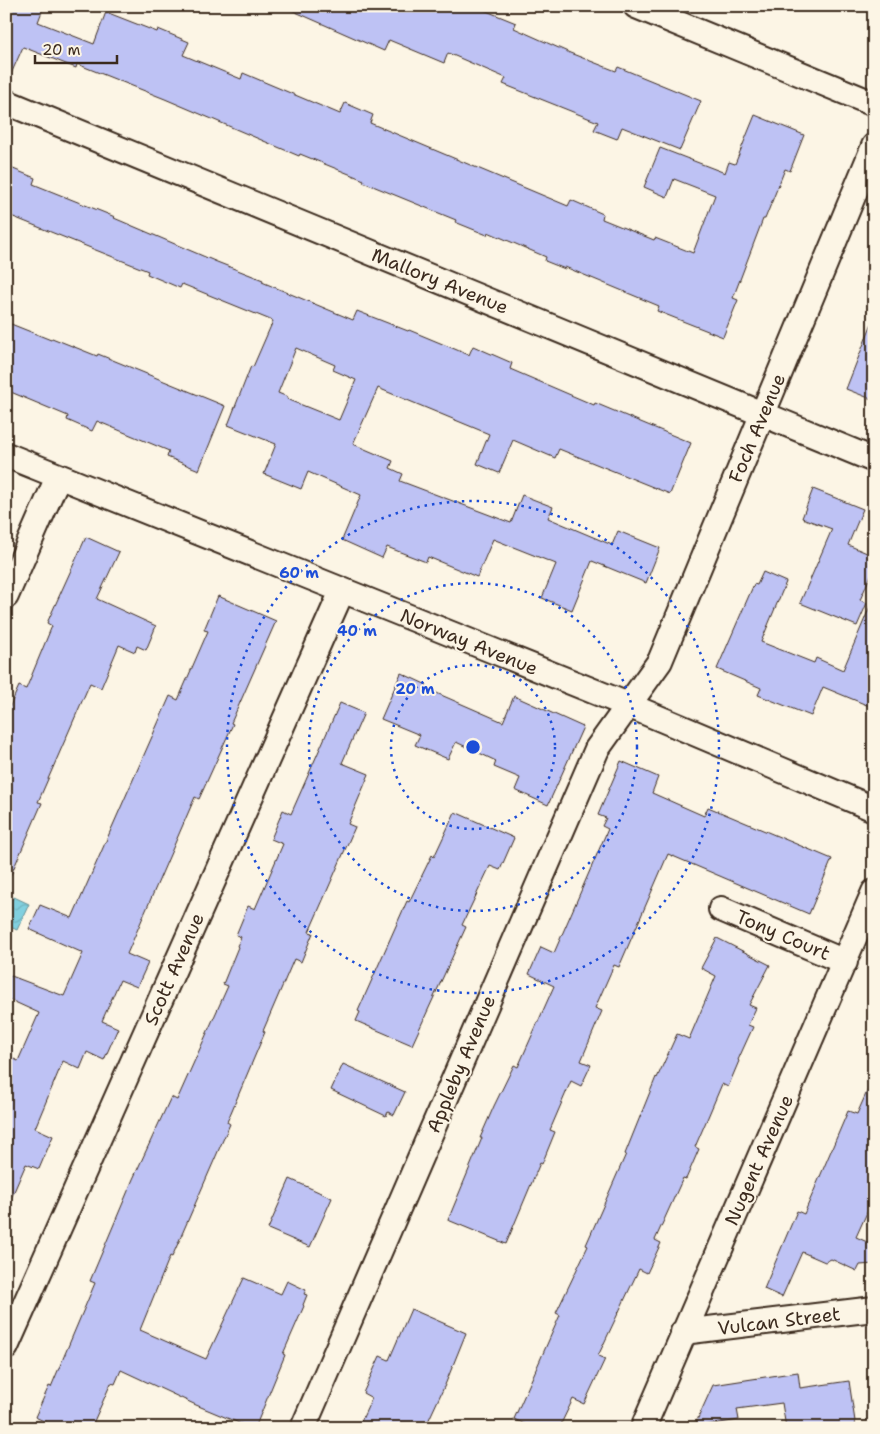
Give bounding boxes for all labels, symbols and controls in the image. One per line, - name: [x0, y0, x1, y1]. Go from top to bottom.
- scale bar: [35, 32, 118, 64]
- text: 20 m: [42, 40, 81, 60]
- street label: Mallory Avenue: [368, 242, 512, 320]
- street label: Foch Avenue: [723, 370, 791, 486]
- text: 60 m: [279, 563, 319, 583]
- street label: Norway Avenue: [396, 603, 542, 681]
- text: 40 m: [337, 621, 377, 641]
- text: 20 m: [395, 679, 435, 699]
- centre of rings: [464, 738, 482, 756]
- street label: Tony Court: [732, 904, 834, 966]
- street label: Scott Avenue: [138, 909, 210, 1029]
- street label: Appleby Avenue: [421, 992, 501, 1136]
- street label: Nugent Avenue: [719, 1091, 799, 1229]
- street label: Vulcan Street: [716, 1301, 842, 1341]

